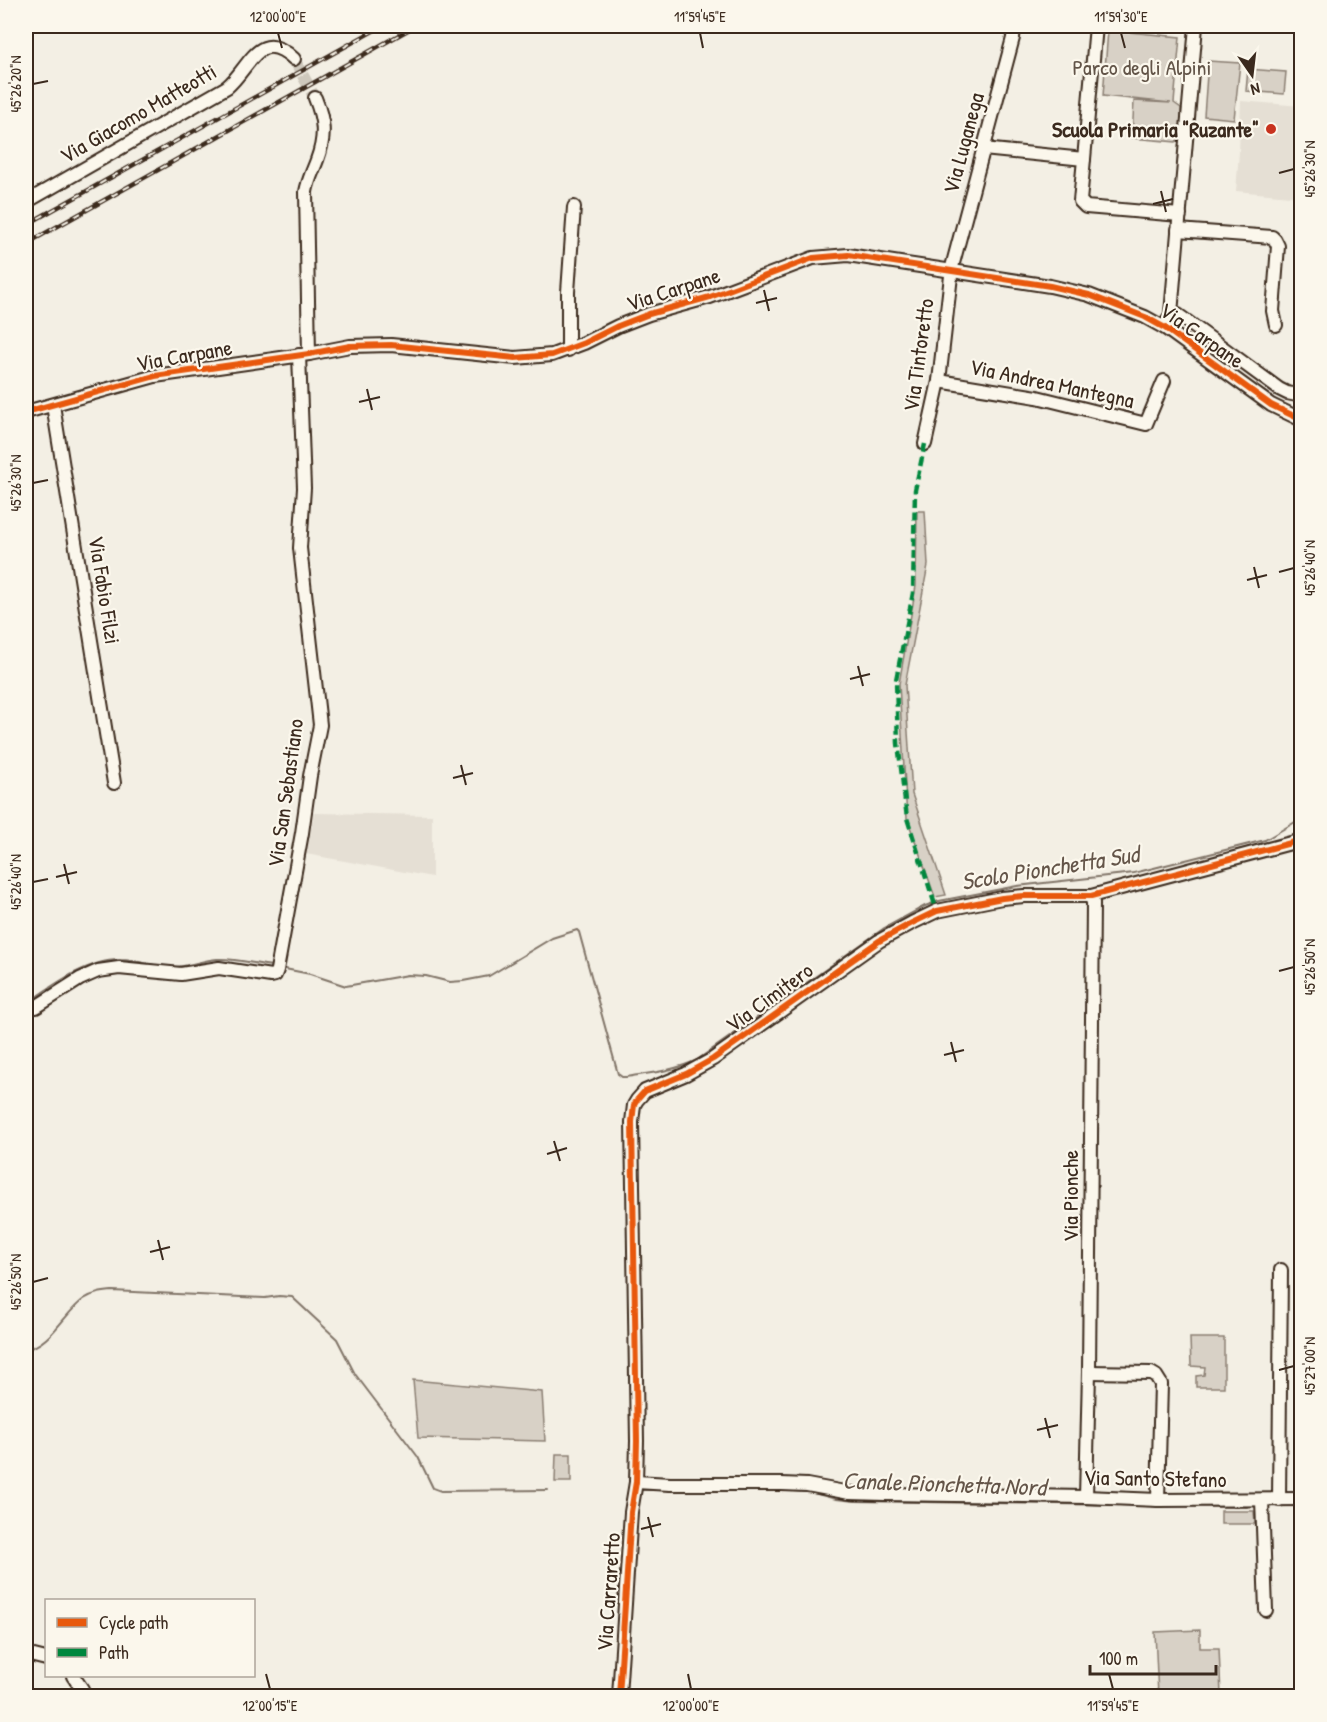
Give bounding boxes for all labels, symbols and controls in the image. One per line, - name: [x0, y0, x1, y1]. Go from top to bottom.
- text: 12°00'00"E: [250, 6, 307, 27]
- text: 11°59'45"E: [674, 6, 726, 27]
- text: 11°59'30"E: [1094, 6, 1148, 27]
- north arrow: [1222, 45, 1282, 105]
- park label: Parco degli Alpini: [1073, 52, 1211, 82]
- text: 45°26'20"N: [5, 55, 26, 113]
- street label: Via Giacomo Matteotti: [54, 56, 222, 170]
- text: N: [1248, 78, 1262, 101]
- street label: Via Luganega: [935, 89, 991, 197]
- place label: Scuola Primaria "Ruzante": [1052, 114, 1259, 144]
- marker: Scuola Primaria "Ruzante": [1264, 122, 1278, 136]
- text: 45°26'30"N: [1299, 141, 1320, 197]
- street label: Via Carpane: [622, 260, 724, 318]
- street label: Via Carpane: [1154, 295, 1250, 375]
- street label: Via Tintoretto: [895, 296, 941, 413]
- street label: Via Carpane: [134, 332, 235, 378]
- street label: Via Andrea Mantegna: [967, 351, 1137, 415]
- text: 45°26'30"N: [5, 455, 26, 511]
- street label: Via Fabio Filzi: [82, 534, 128, 646]
- text: 45°26'40"N: [1299, 540, 1320, 596]
- street label: Via San Sebastiano: [260, 717, 310, 869]
- water label: Scolo Pionchetta Sud: [959, 837, 1145, 897]
- text: 45°26'40"N: [5, 854, 26, 910]
- text: 45°26'50"N: [1299, 939, 1320, 995]
- street label: Via Cimitero: [719, 955, 819, 1039]
- street label: Via Pionche: [1055, 1150, 1085, 1242]
- text: 45°26'50"N: [5, 1254, 26, 1310]
- text: 45°27'00"N: [1299, 1337, 1320, 1395]
- street label: Via Santo Stefano: [1083, 1462, 1227, 1494]
- water label: Canale Pionchetta Nord: [842, 1463, 1050, 1503]
- street label: Via Carraretto: [589, 1532, 627, 1652]
- legend: [45, 1599, 255, 1677]
- text: Cycle path: [99, 1610, 169, 1635]
- scale bar: [1090, 1638, 1216, 1676]
- text: Path: [99, 1640, 129, 1665]
- text: 100 m: [1099, 1646, 1138, 1671]
- text: 12°00'15"E: [243, 1695, 298, 1716]
- text: 12°00'00"E: [663, 1695, 720, 1716]
- text: 11°59'45"E: [1087, 1695, 1139, 1716]

